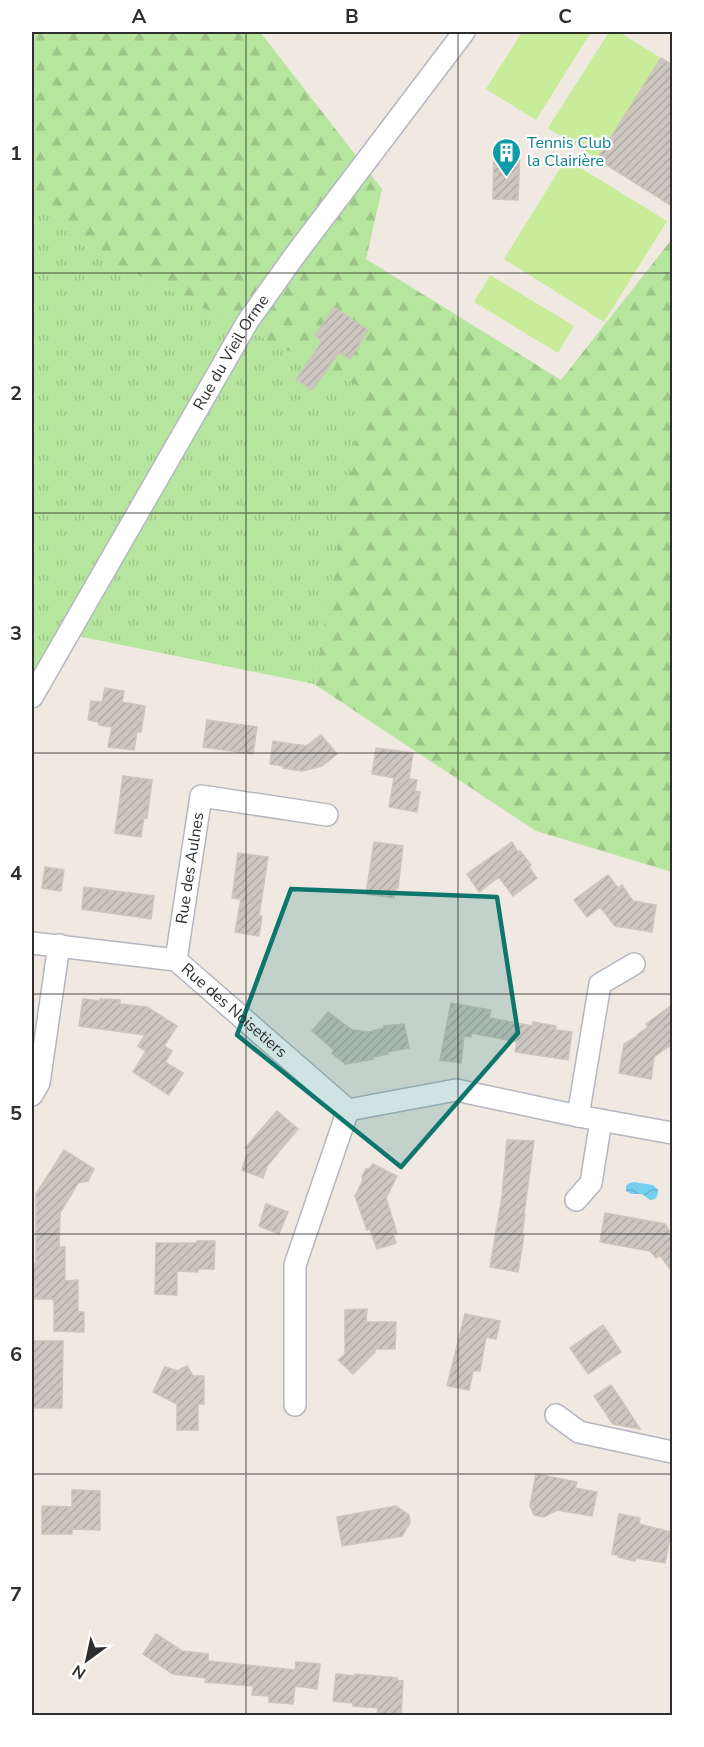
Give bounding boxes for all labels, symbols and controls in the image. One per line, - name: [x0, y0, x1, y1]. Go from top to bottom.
- text: A: [132, 3, 147, 30]
- text: B: [345, 3, 359, 30]
- text: C: [558, 3, 572, 30]
- place label: Tennis Club la Clairière: [527, 132, 611, 172]
- building icon: Tennis Club la Clairière: [490, 136, 522, 178]
- text: 1: [10, 140, 22, 167]
- street label: Rue du Vieil Orme: [188, 290, 274, 414]
- text: 2: [10, 380, 22, 407]
- text: 3: [10, 620, 22, 647]
- street label: Rue des Aulnes: [171, 811, 209, 925]
- text: 4: [10, 860, 22, 887]
- street label: Rue des Noisetiers: [176, 958, 292, 1063]
- text: 5: [10, 1100, 22, 1127]
- text: 6: [10, 1341, 22, 1368]
- text: 7: [10, 1581, 22, 1608]
- north arrow: [57, 1630, 117, 1690]
- text: N: [68, 1659, 90, 1684]

